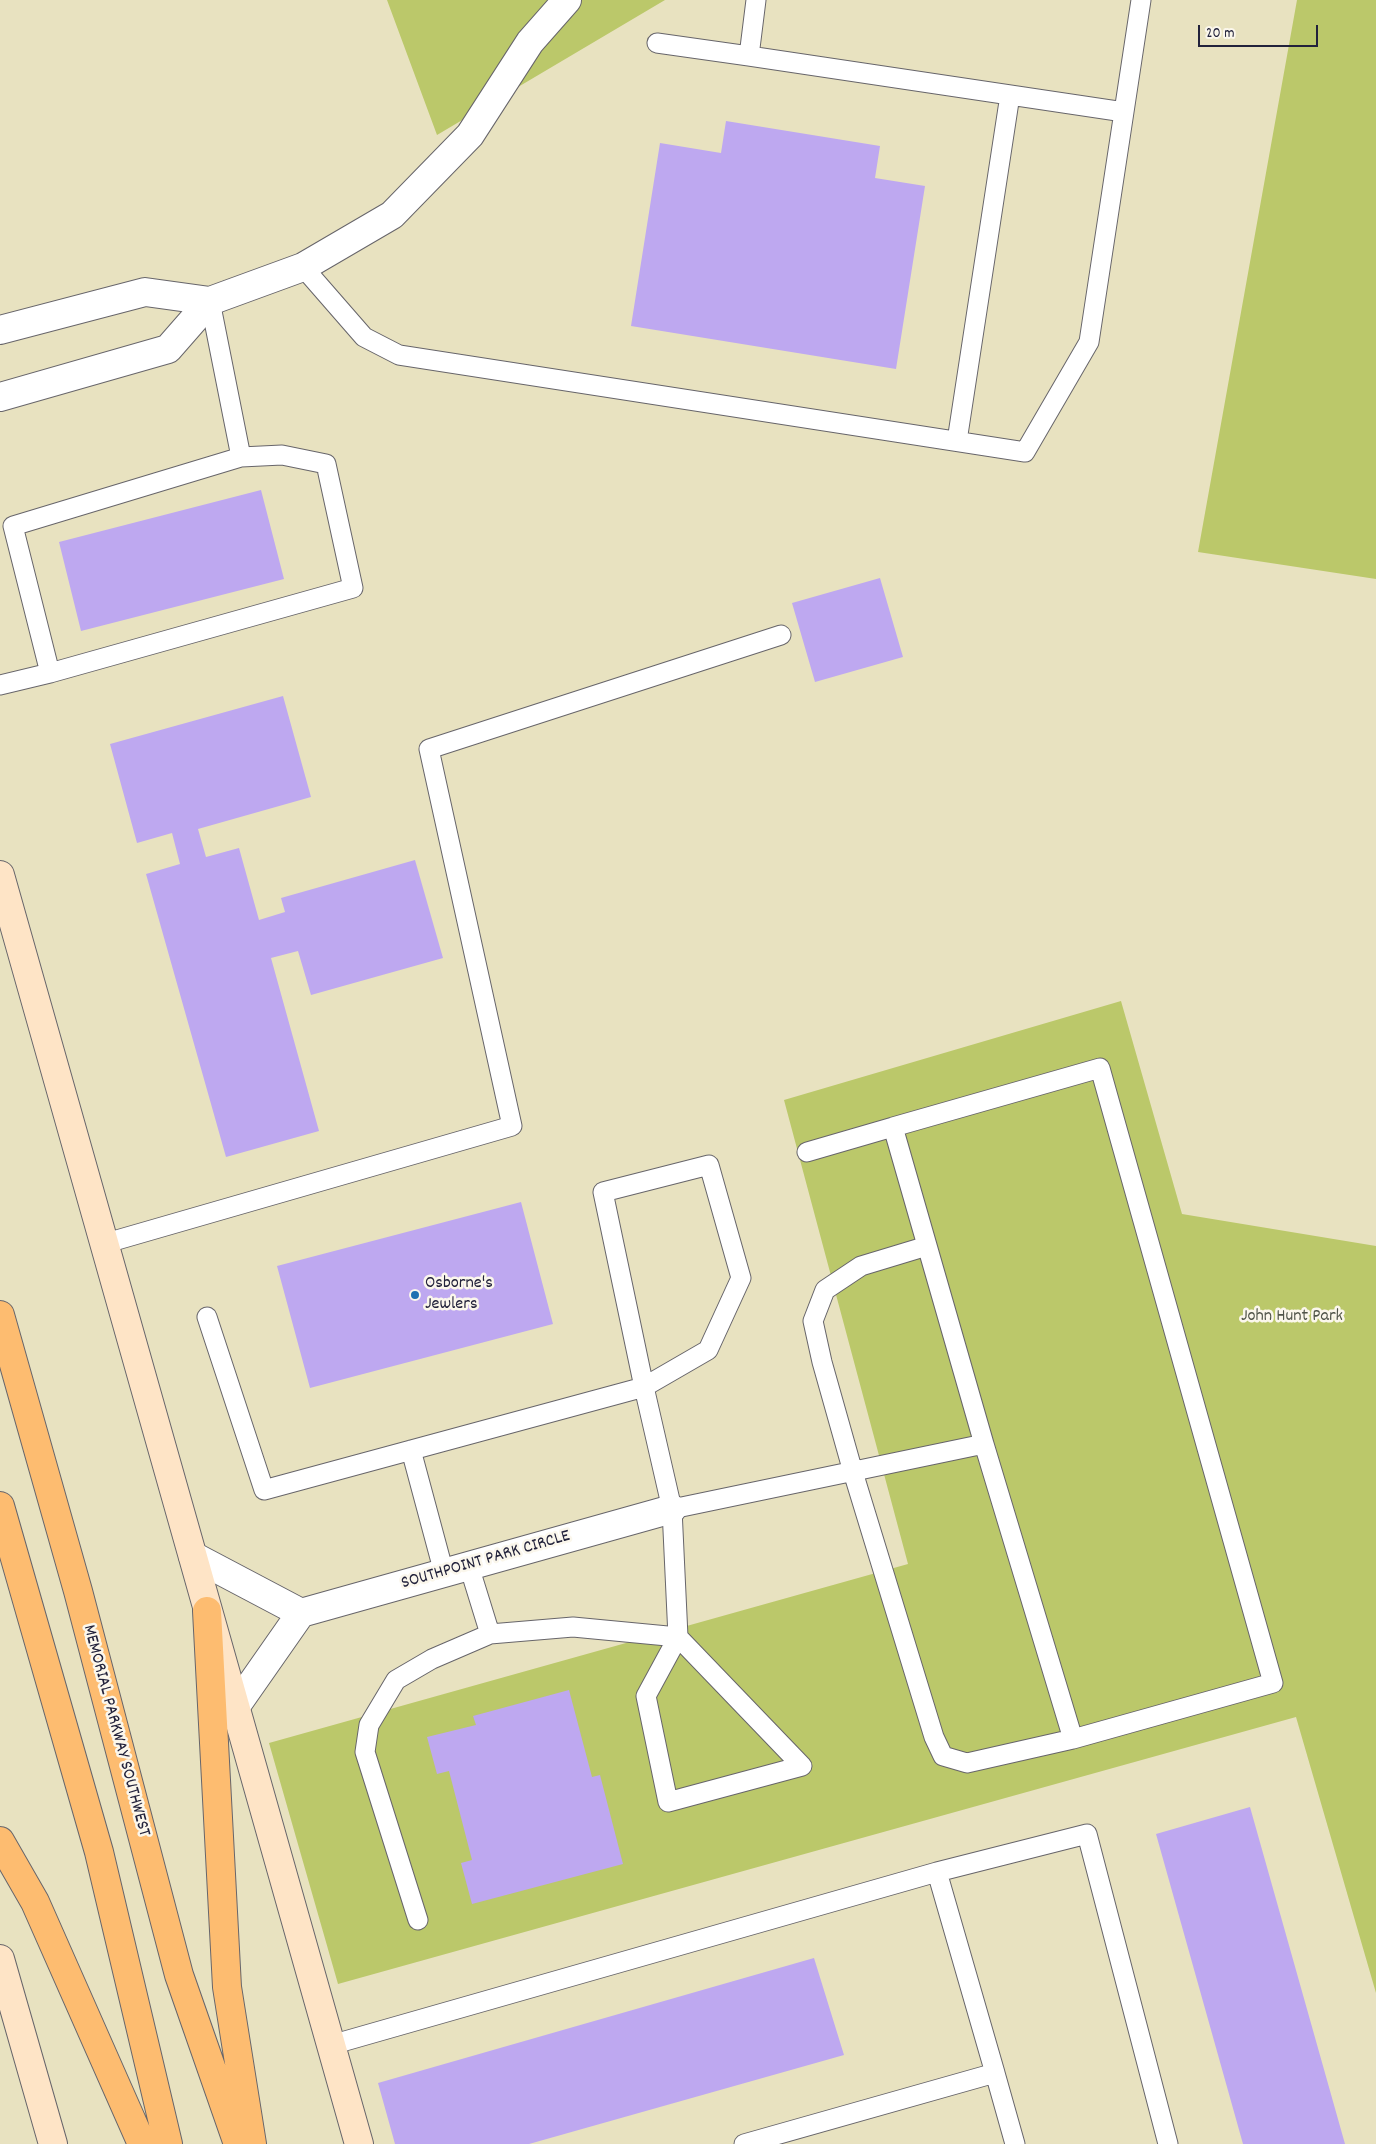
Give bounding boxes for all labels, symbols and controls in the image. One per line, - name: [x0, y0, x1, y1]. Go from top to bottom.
- scale bar: [1201, 15, 1321, 47]
- text: 20 m: [1206, 23, 1234, 45]
- place label: Osborne's Jewlers: [425, 1274, 493, 1316]
- marker: Osborne's Jewlers: [409, 1289, 421, 1301]
- park label: John Hunt Park: [1241, 1307, 1343, 1329]
- street label: SOUTHPOINT PARK CIRCLE: [399, 1527, 573, 1595]
- street label: MEMORIAL PARKWAY SOUTHWEST: [76, 1623, 154, 1839]

